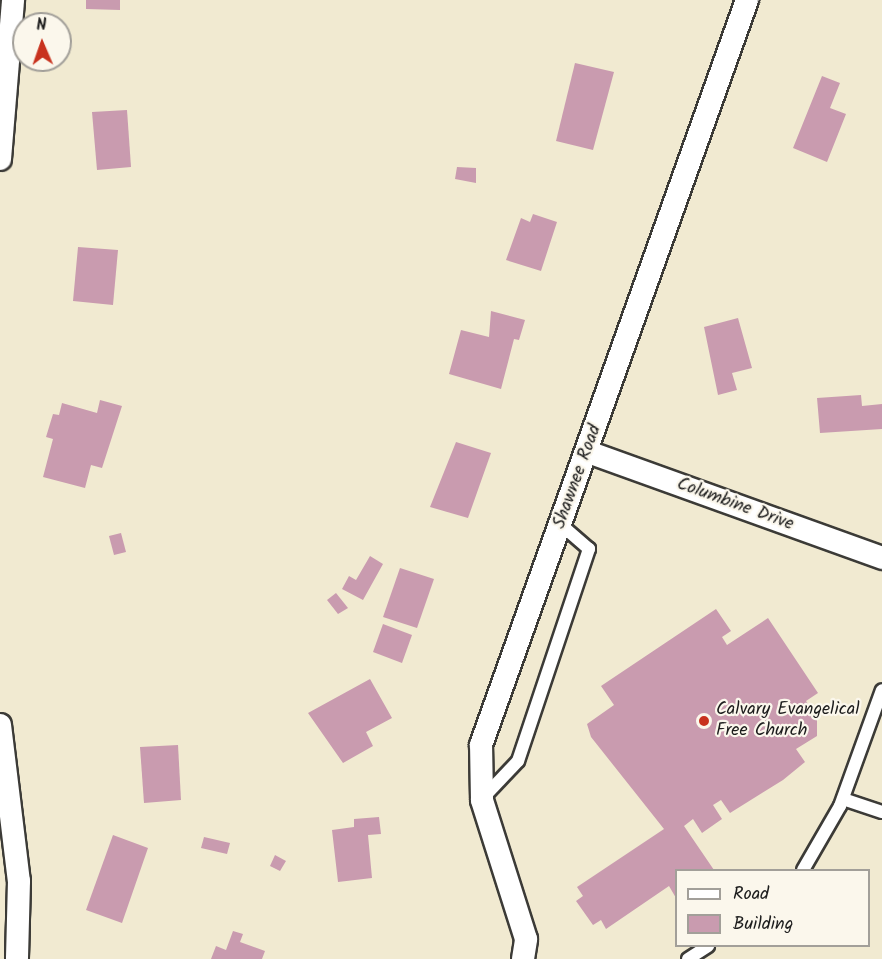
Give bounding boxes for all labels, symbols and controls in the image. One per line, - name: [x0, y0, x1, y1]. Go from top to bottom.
- north arrow: [12, 12, 72, 72]
- text: N: [36, 13, 47, 38]
- street label: Shawnee Road: [549, 422, 607, 532]
- street label: Columbine Drive: [674, 474, 796, 536]
- place label: Calvary Evangelical Free Church: [716, 700, 860, 742]
- marker: Calvary Evangelical Free Church: [697, 714, 711, 728]
- legend: [675, 869, 870, 947]
- text: Road: [733, 880, 769, 909]
- text: Building: [733, 910, 793, 939]

